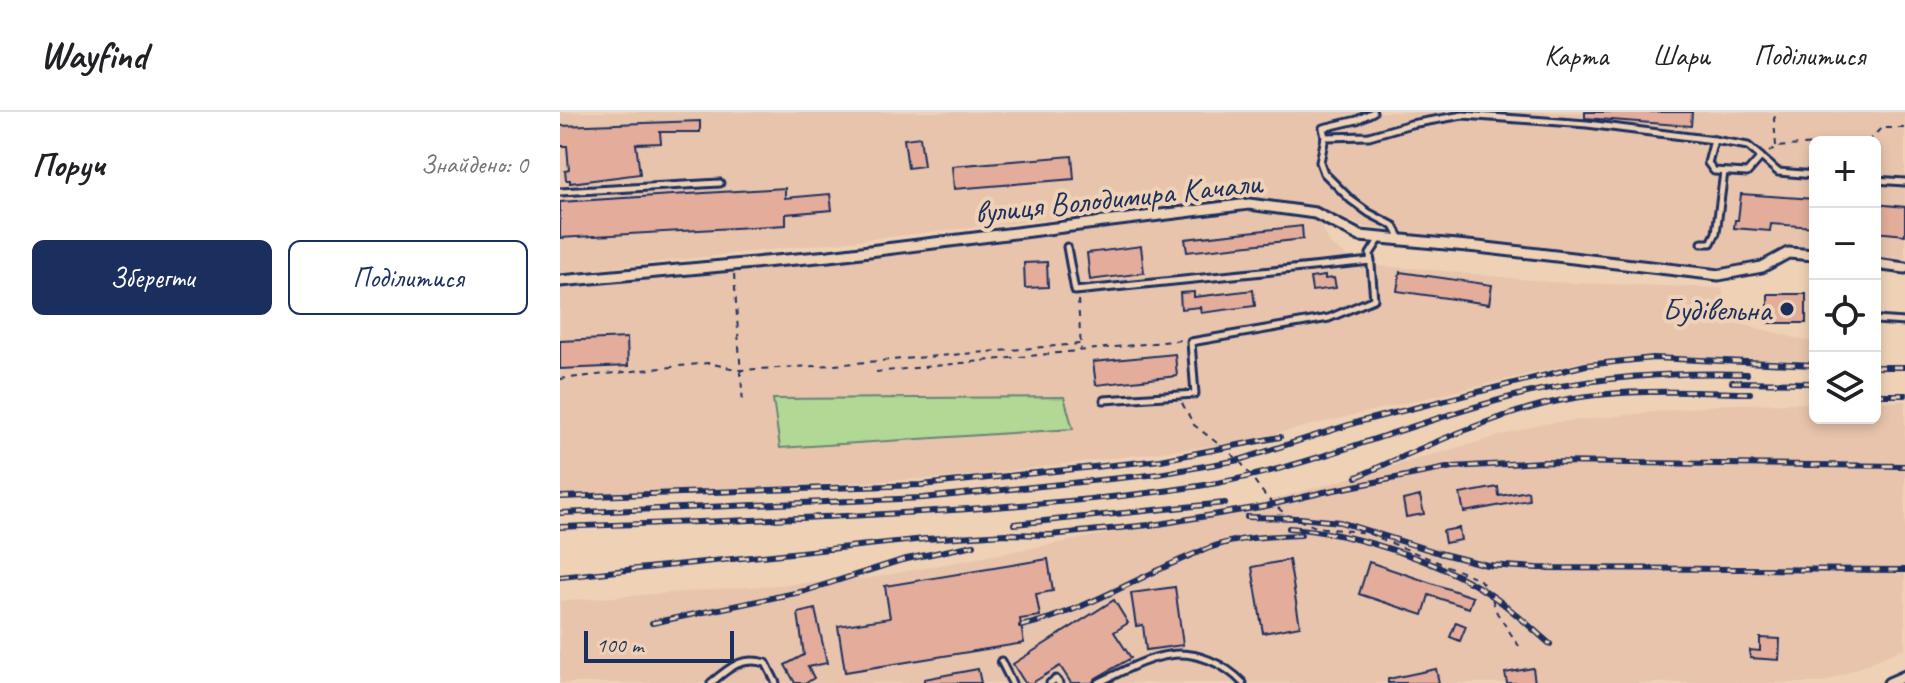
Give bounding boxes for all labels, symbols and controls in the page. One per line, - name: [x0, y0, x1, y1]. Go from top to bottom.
- text: Wayfind: [40, 32, 147, 79]
- text: Карта: [1544, 38, 1608, 73]
- text: Шари: [1652, 38, 1710, 73]
- text: Поділитися: [1754, 38, 1865, 73]
- map controls: [1809, 136, 1881, 424]
- button: +: [1809, 136, 1881, 208]
- text: Поруч: [32, 143, 105, 186]
- text: Знайдено: 0: [421, 148, 528, 181]
- street label: вулиця Володимира Качали: [972, 162, 1265, 233]
- button: −: [1809, 208, 1881, 280]
- button: Зберегти: [32, 240, 272, 315]
- button: Поділитися: [288, 240, 528, 315]
- button: locate: [1809, 280, 1881, 352]
- place label: Будівельна: [1662, 289, 1773, 330]
- marker: Будівельна: [1778, 300, 1796, 318]
- button: layers: [1809, 352, 1881, 424]
- scale bar: [584, 627, 734, 663]
- text: 100 m: [596, 631, 643, 659]

